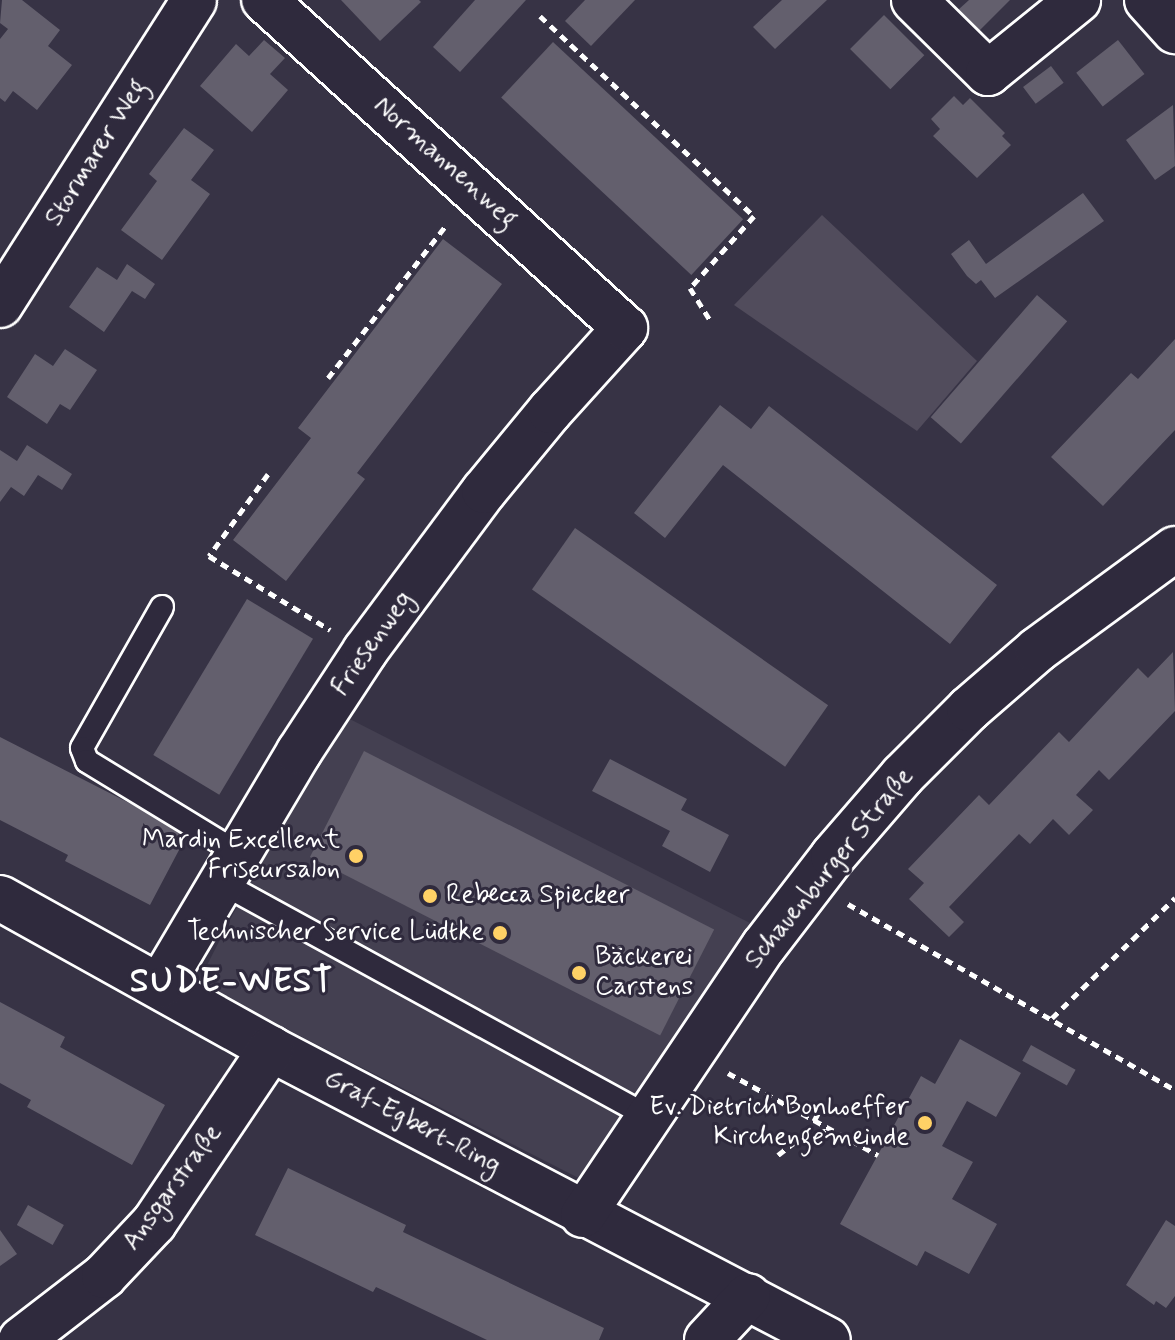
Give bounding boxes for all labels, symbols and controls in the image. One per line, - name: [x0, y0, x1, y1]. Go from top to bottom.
- street label: Stormarer Weg: [39, 73, 155, 233]
- street label: Normannenweg: [367, 90, 523, 236]
- street label: Friesenweg: [326, 586, 420, 702]
- street label: Schauenburger Straße: [741, 764, 919, 974]
- place label: Mardin Excellent Friseursalon: [150, 825, 340, 886]
- marker: Mardin Excellent Friseursalon: [347, 847, 365, 865]
- place label: Rebecca Spiecker: [446, 880, 629, 912]
- marker: Rebecca Spiecker: [421, 887, 439, 905]
- place label: Technischer Service Lüdtke: [189, 917, 484, 949]
- marker: Technischer Service Lüdtke: [491, 924, 509, 942]
- place label: Bäckerei Carstens: [595, 942, 693, 1004]
- district label: SUDE-WEST: [126, 962, 338, 1002]
- marker: Bäckerei Carstens: [570, 964, 588, 982]
- street label: Graf-Egbert-Ring: [318, 1063, 506, 1183]
- place label: Ev. Dietrich Bonhoeffer Kirchengemeinde: [649, 1092, 909, 1154]
- marker: Ev. Dietrich Bonhoeffer Kirchengemeinde: [916, 1114, 934, 1132]
- street label: Ansgarstraße: [117, 1119, 229, 1257]

